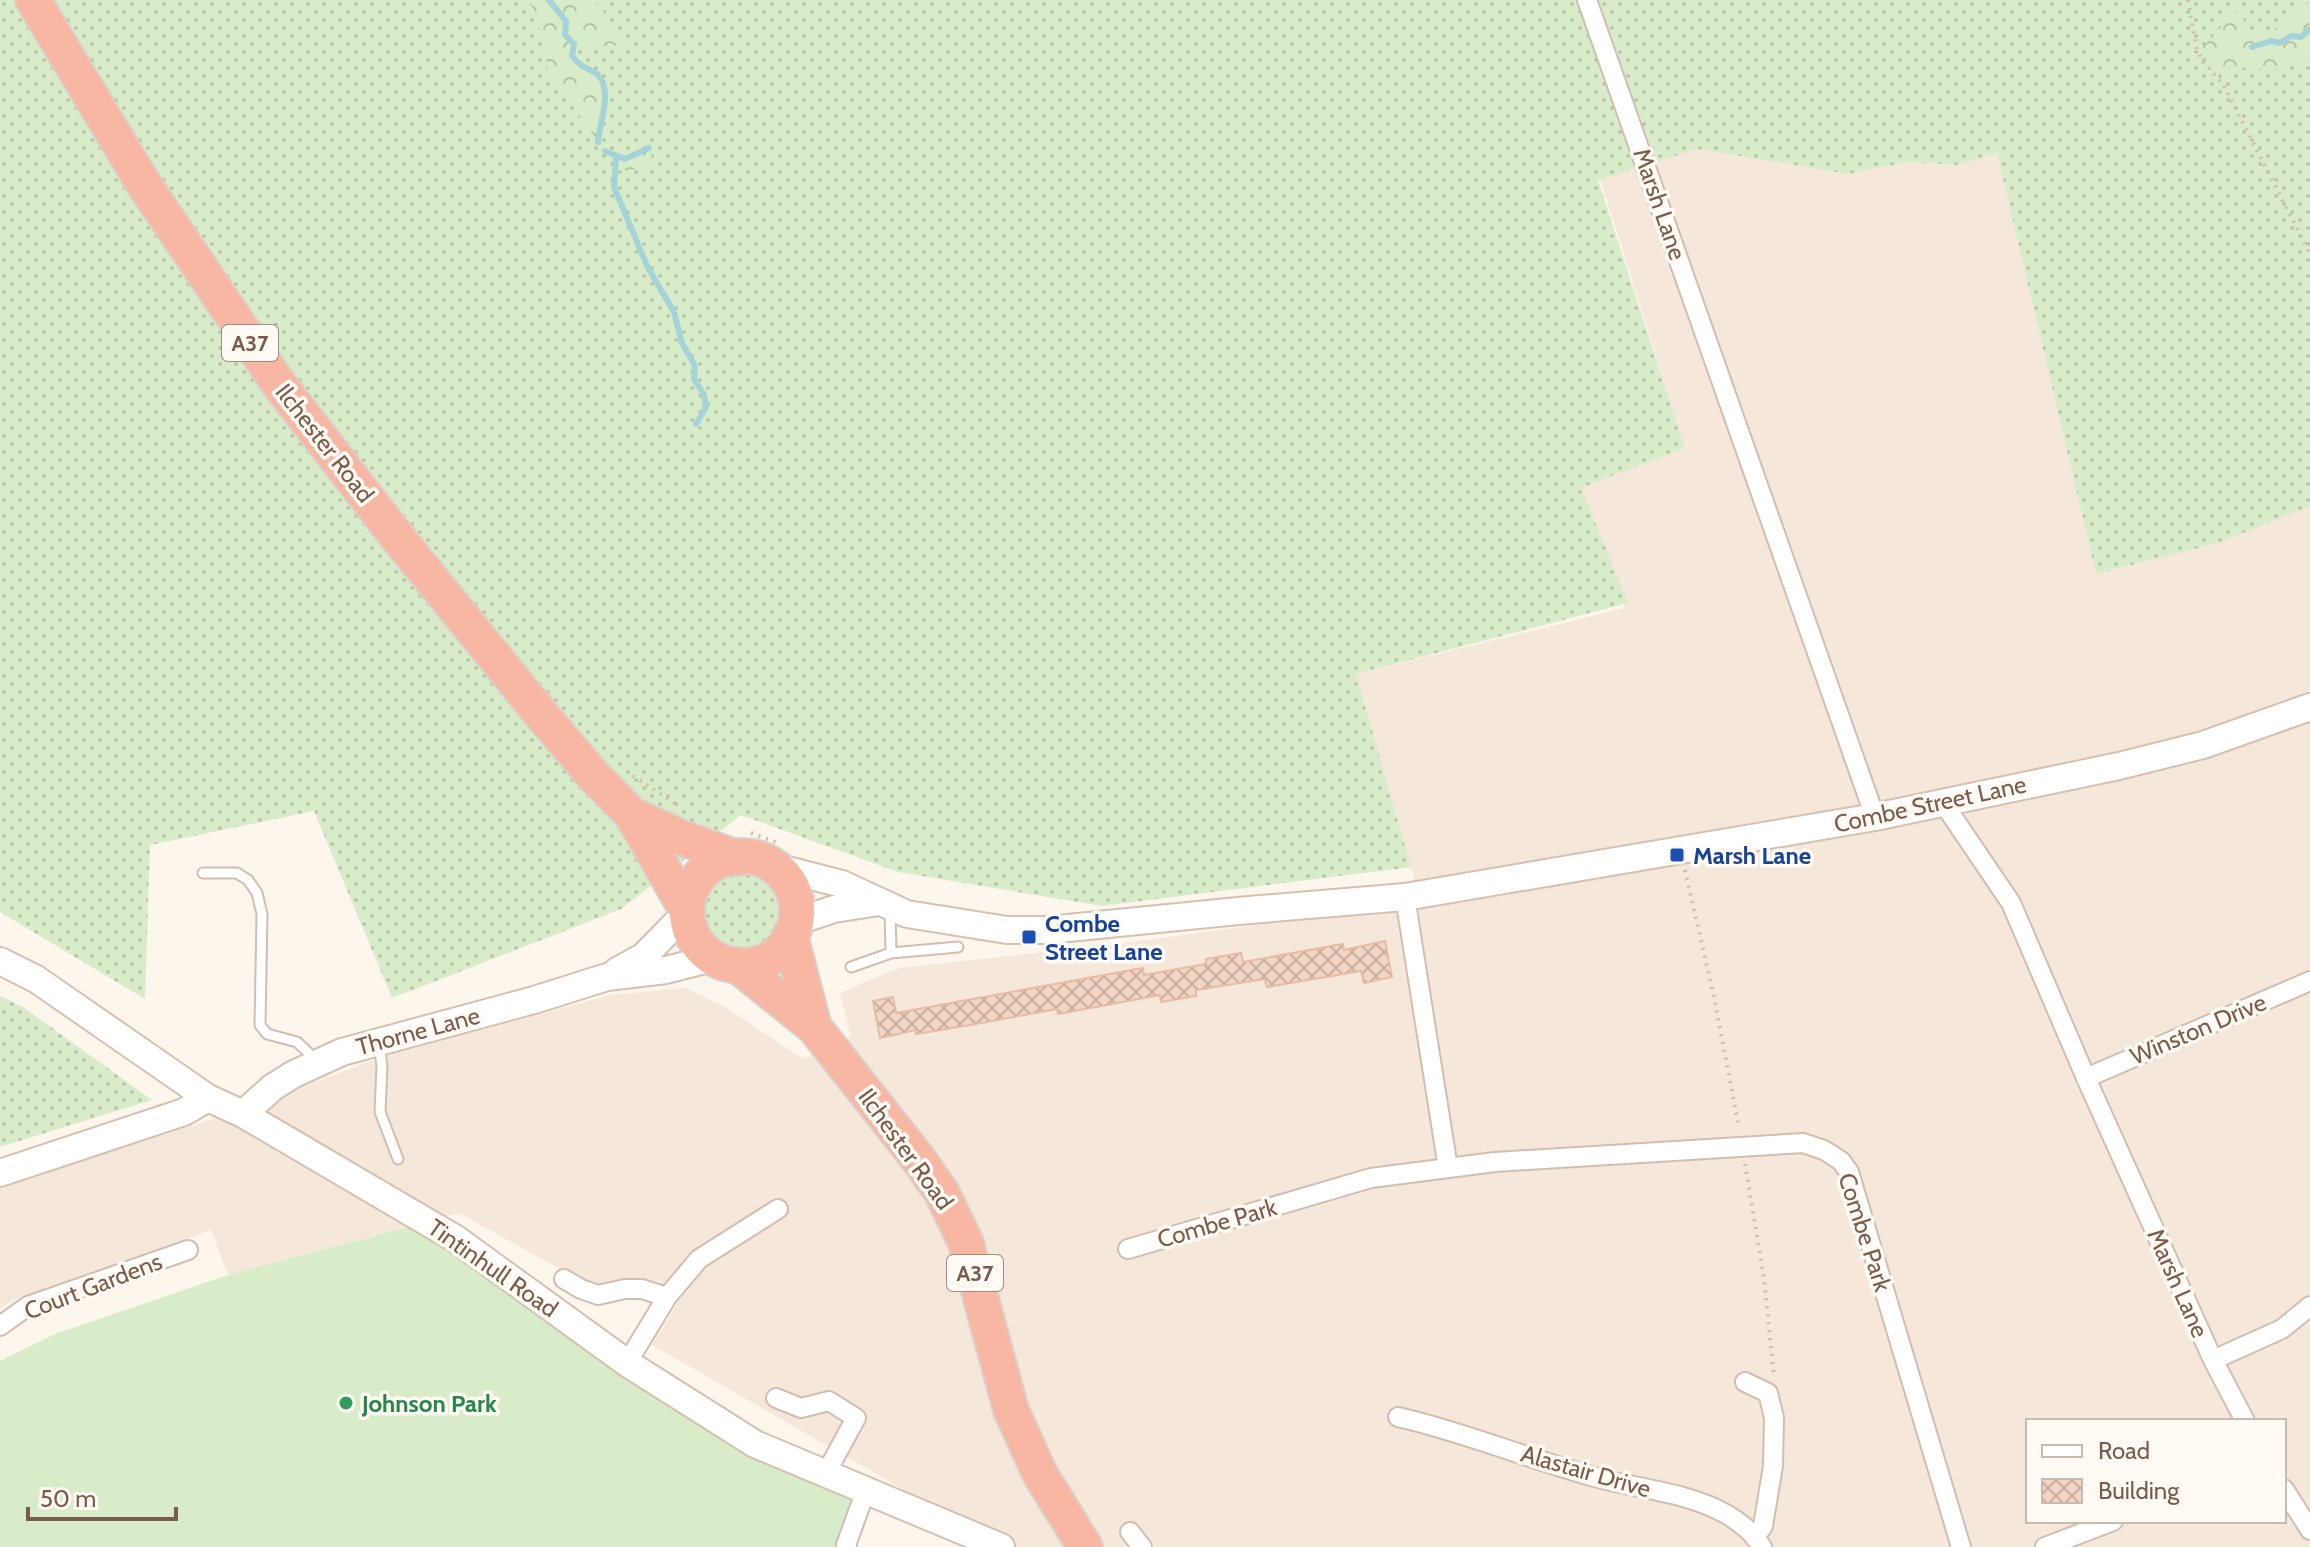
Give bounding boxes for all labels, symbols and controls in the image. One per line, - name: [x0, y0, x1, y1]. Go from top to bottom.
- street label: Marsh Lane: [1627, 144, 1693, 264]
- road number: A37: [222, 325, 278, 361]
- street label: Ilchester Road: [270, 378, 380, 508]
- street label: Combe Street Lane: [1831, 769, 2029, 839]
- place label: Marsh Lane: [1693, 841, 1811, 870]
- marker: Marsh Lane: [1668, 846, 1686, 864]
- place label: Combe Street Lane: [1045, 909, 1163, 966]
- marker: Combe Street Lane: [1020, 928, 1038, 946]
- street label: Winston Drive: [2126, 987, 2270, 1071]
- street label: Thorne Lane: [353, 1001, 483, 1061]
- street label: Ilchester Road: [852, 1083, 960, 1215]
- street label: Combe Park: [1832, 1169, 1898, 1295]
- street label: Combe Park: [1154, 1192, 1280, 1254]
- street label: Tintinhull Road: [422, 1213, 564, 1323]
- street label: Marsh Lane: [2141, 1224, 2215, 1342]
- street label: Court Gardens: [20, 1246, 166, 1326]
- road number: A37: [947, 1255, 1003, 1291]
- place label: Johnson Park: [361, 1389, 497, 1418]
- marker: Johnson Park: [337, 1394, 355, 1412]
- legend: [2026, 1419, 2286, 1523]
- text: Road: [2098, 1436, 2150, 1465]
- street label: Alastair Drive: [1518, 1439, 1654, 1503]
- scale bar: [28, 1471, 176, 1521]
- text: Building: [2098, 1476, 2180, 1505]
- text: 50 m: [40, 1484, 96, 1513]

